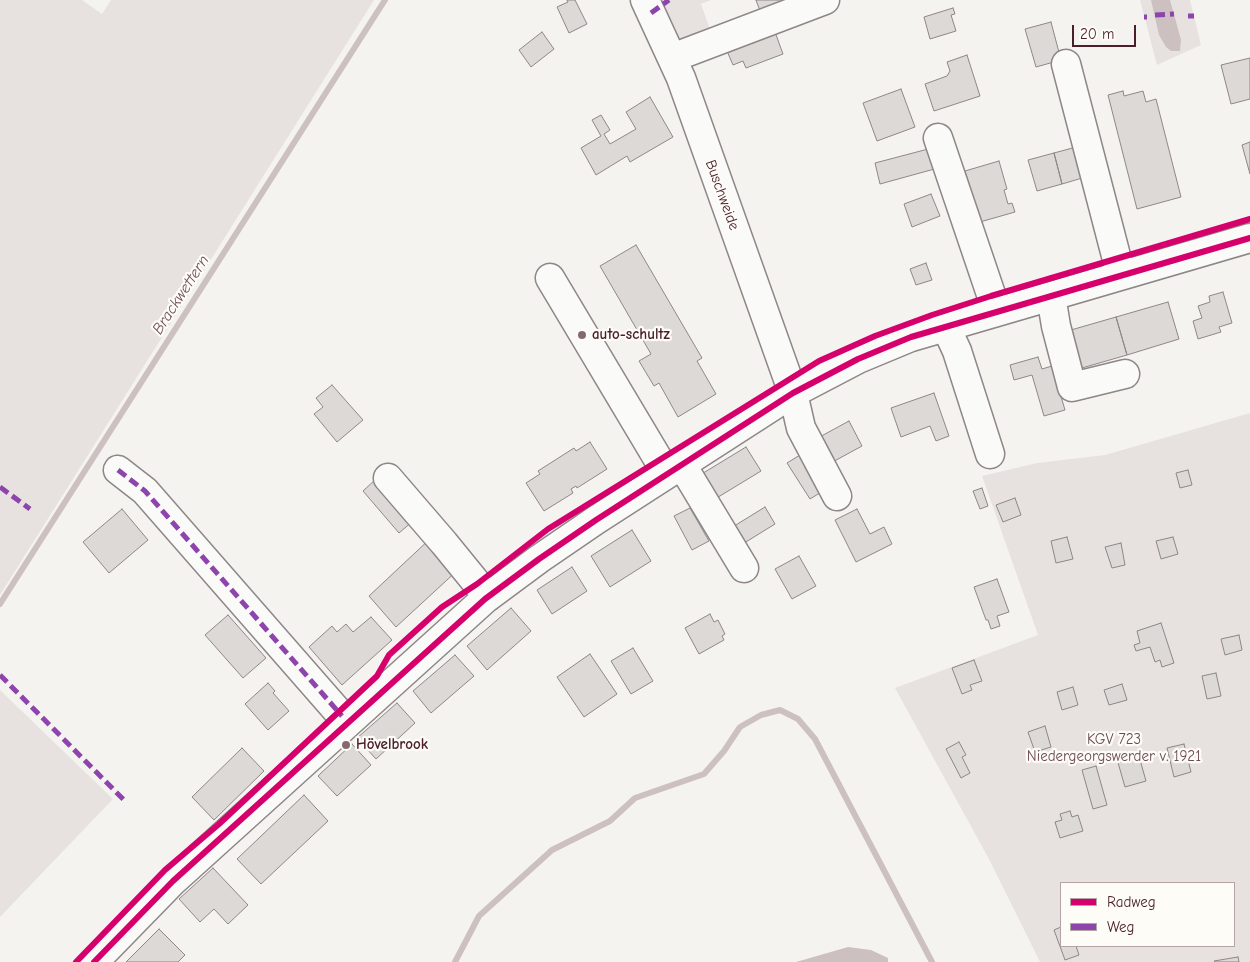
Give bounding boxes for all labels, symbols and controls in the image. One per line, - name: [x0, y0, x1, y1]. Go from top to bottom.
- scale bar: [1075, 15, 1139, 47]
- text: 20 m: [1080, 25, 1114, 43]
- street label: Buschweide: [701, 157, 743, 233]
- water label: Brackwettern: [148, 252, 214, 338]
- place label: auto-schultz: [592, 326, 670, 344]
- marker: auto-schultz: [576, 329, 588, 341]
- park label: KGV 723 Niedergeorgswerder v. 1921: [1027, 731, 1201, 766]
- place label: Hövelbrook: [356, 736, 428, 754]
- marker: Hövelbrook: [340, 739, 352, 751]
- legend: [1060, 882, 1235, 947]
- text: Radweg: [1107, 893, 1156, 911]
- text: Weg: [1107, 918, 1134, 936]

